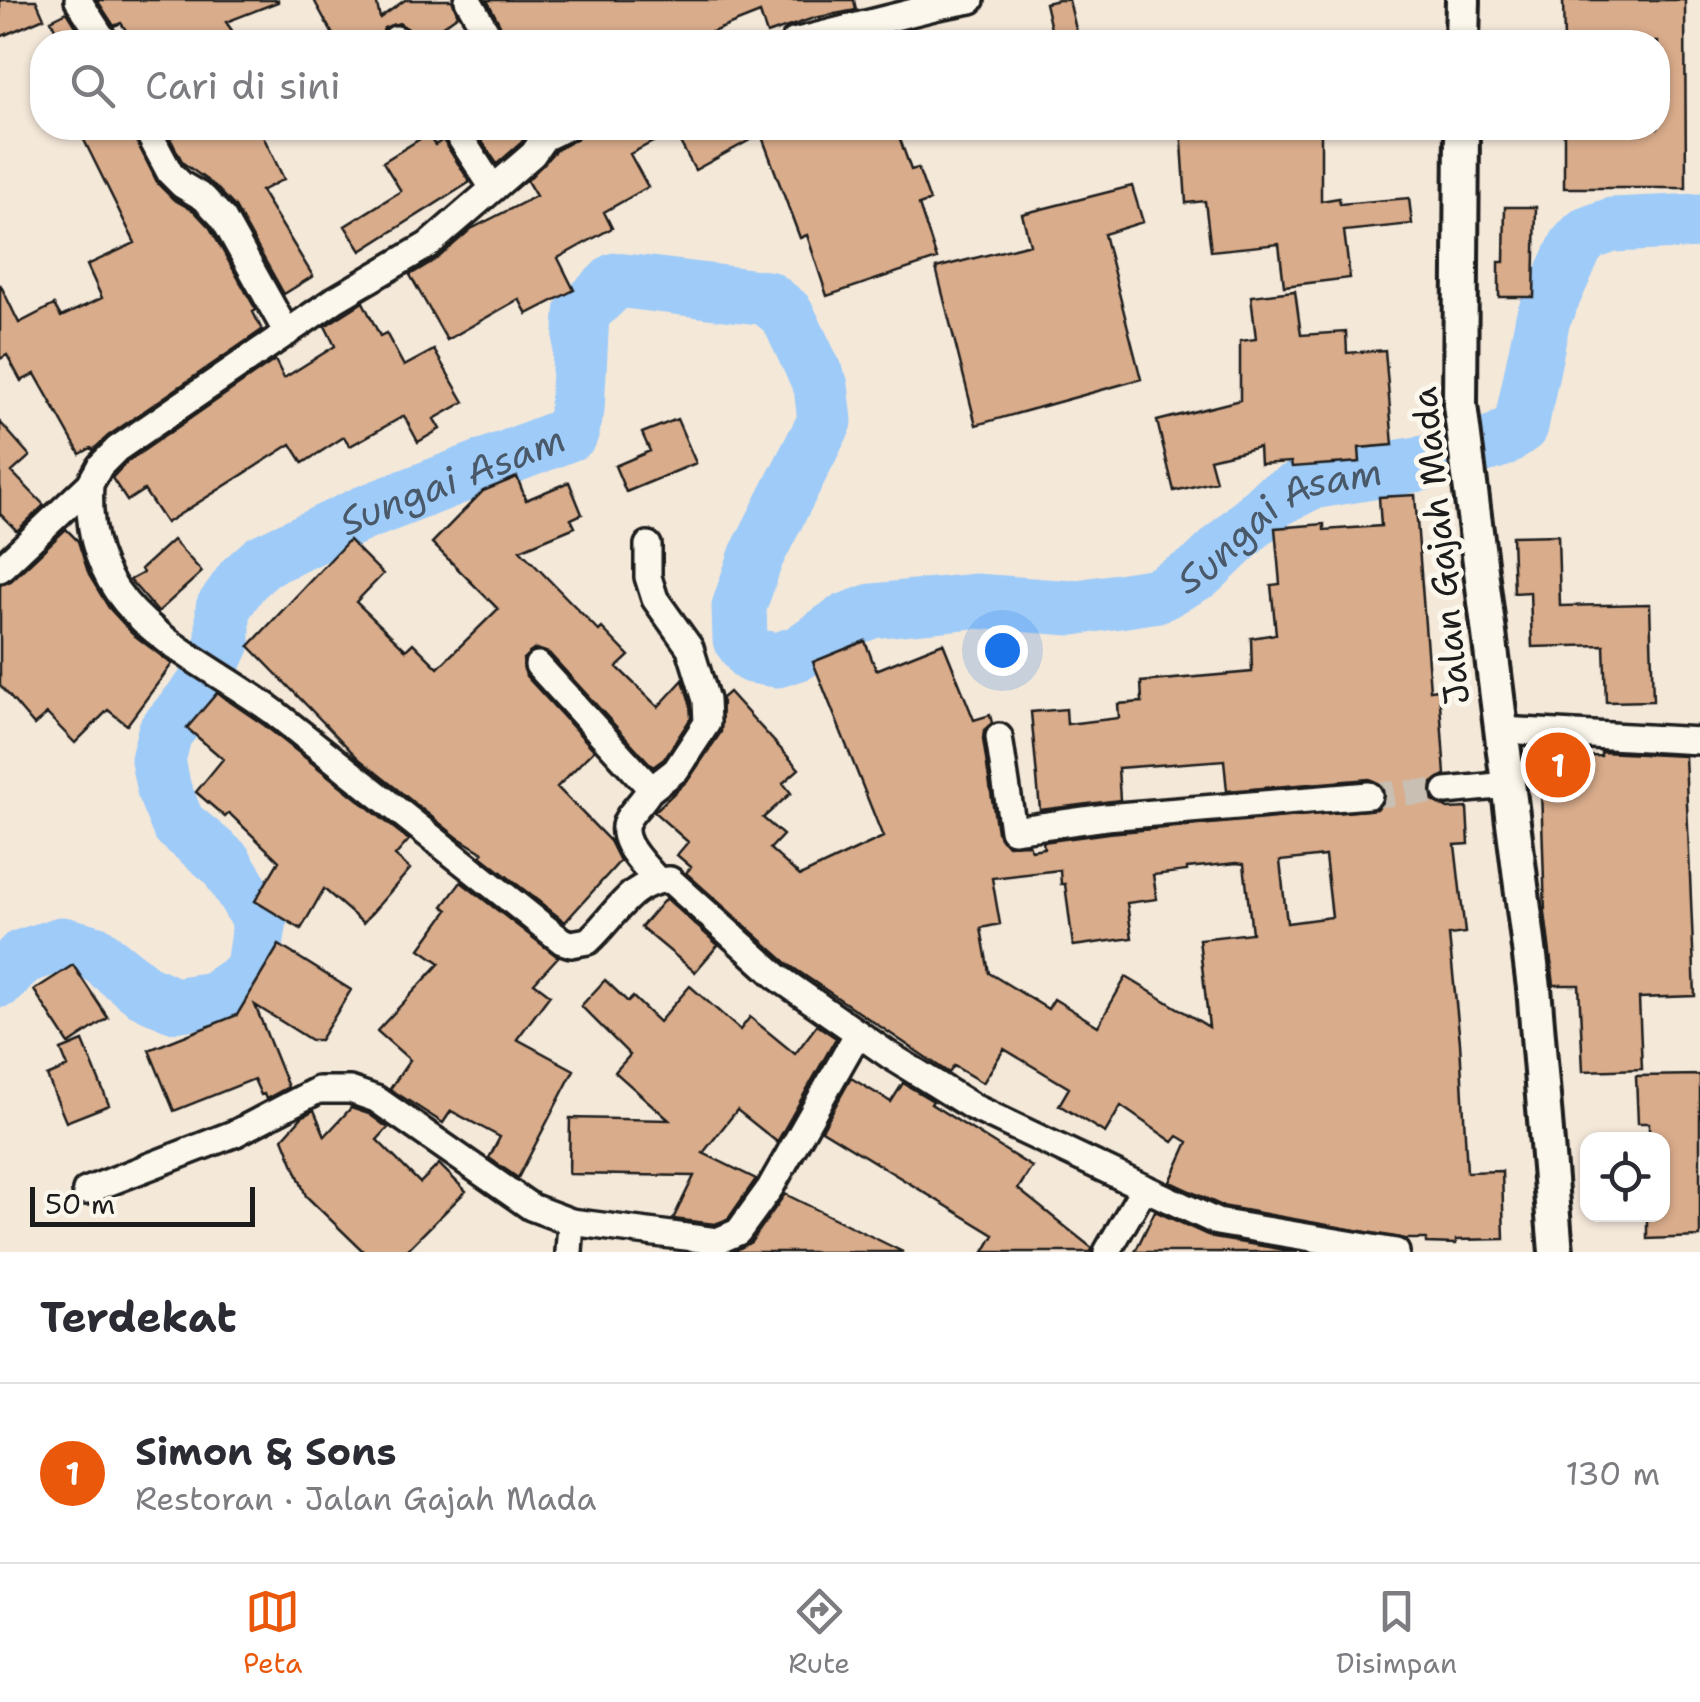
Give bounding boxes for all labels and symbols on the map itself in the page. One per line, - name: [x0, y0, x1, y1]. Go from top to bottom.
- street label: Jalan Gajah Mada: [1400, 384, 1480, 707]
- water label: Sungai Asam: [330, 412, 572, 547]
- water label: Sungai Asam: [1167, 445, 1386, 605]
- your location: [977, 625, 1028, 676]
- pin: 1: [1526, 728, 1590, 802]
- scale bar: [30, 1182, 255, 1226]

